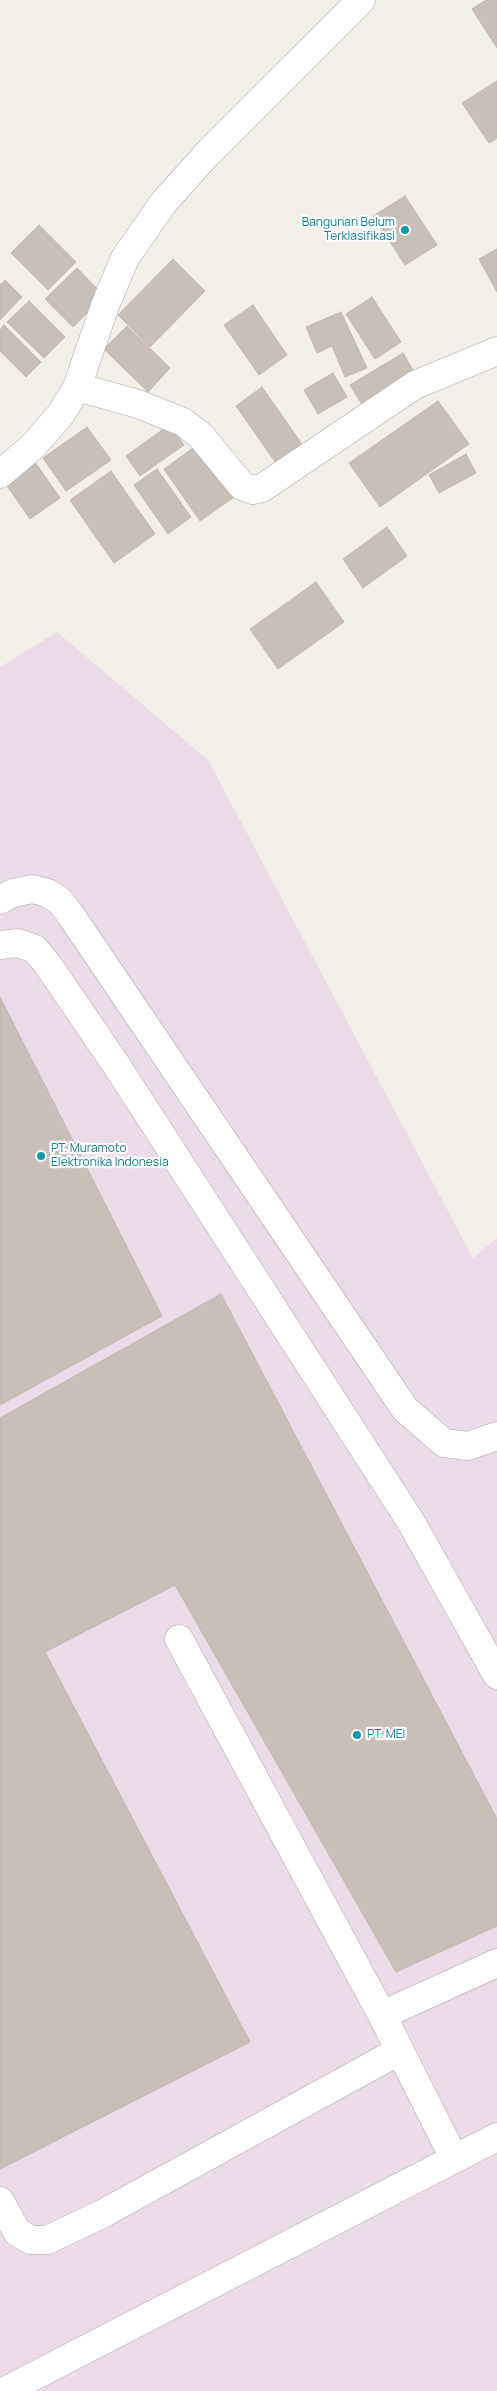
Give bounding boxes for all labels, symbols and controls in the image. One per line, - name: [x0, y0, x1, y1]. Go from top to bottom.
- place label: Bangunan Belum Terklasifikasi: [302, 216, 395, 244]
- marker: Bangunan Belum Terklasifikasi: [399, 224, 411, 236]
- place label: PT. Muramoto Elektronika Indonesia: [51, 1142, 169, 1170]
- marker: PT. Muramoto Elektronika Indonesia: [35, 1150, 47, 1162]
- place label: PT. MEI: [367, 1728, 405, 1742]
- marker: PT. MEI: [351, 1729, 363, 1741]

